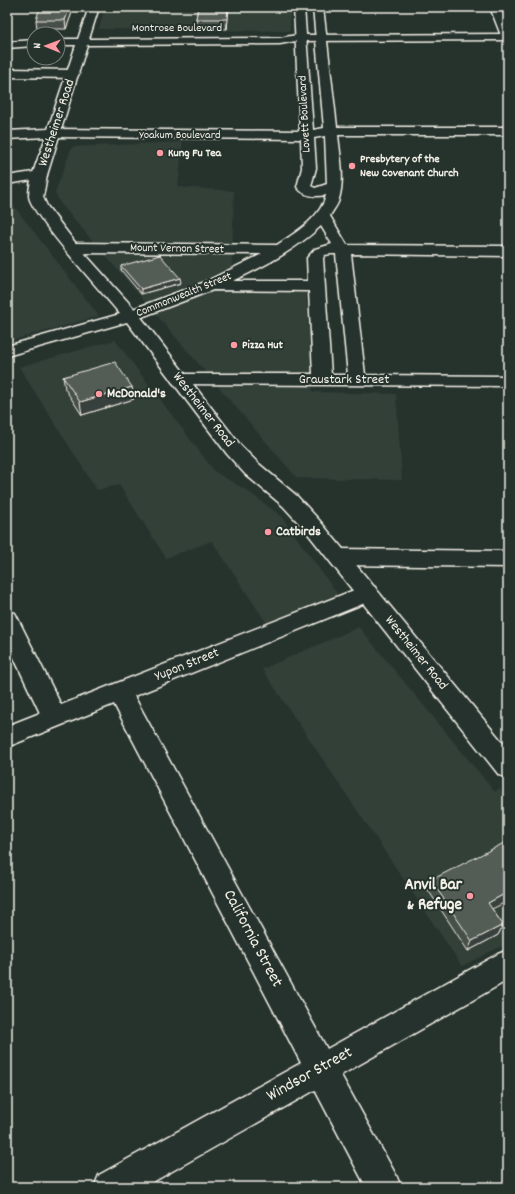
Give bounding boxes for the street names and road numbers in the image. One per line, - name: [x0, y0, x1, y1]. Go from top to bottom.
- street label: Montrose Boulevard: [132, 20, 222, 37]
- street label: Lovett Boulevard: [294, 75, 316, 153]
- street label: Westheimer Road: [33, 77, 81, 169]
- street label: Yoakum Boulevard: [139, 127, 221, 144]
- street label: Mount Vernon Street: [130, 240, 225, 258]
- street label: Commonwealth Street: [134, 268, 235, 322]
- street label: Westheimer Road: [167, 368, 239, 452]
- street label: Graustark Street: [299, 370, 389, 390]
- street label: Westheimer Road: [380, 611, 452, 695]
- street label: Yupon Street: [152, 643, 222, 687]
- street label: California Street: [216, 886, 288, 992]
- street label: Windsor Street: [263, 1041, 357, 1109]

